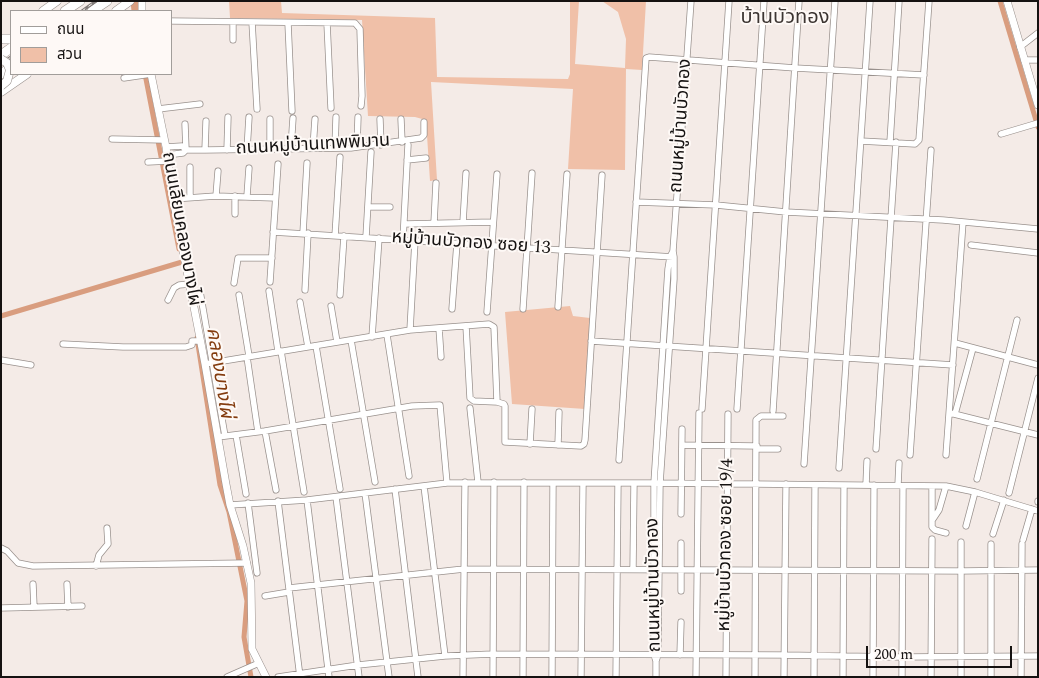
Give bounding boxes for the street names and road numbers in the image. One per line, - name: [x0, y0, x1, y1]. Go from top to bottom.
- street label: ถนนหมู่บ้านบัวทอง: [667, 58, 697, 194]
- street label: ถนนหมู่บ้านเทพพิมาน: [235, 131, 391, 161]
- street label: ถนนเลียบคลองบางไผ่: [156, 150, 204, 308]
- street label: หมู่บ้านบัวทอง ซอย 13: [391, 228, 551, 260]
- street label: หมู่บ้านบัวทอง ซอย 19/4: [715, 458, 739, 632]
- street label: ถนนหมู่บ้านบัวทอง: [643, 518, 667, 652]

